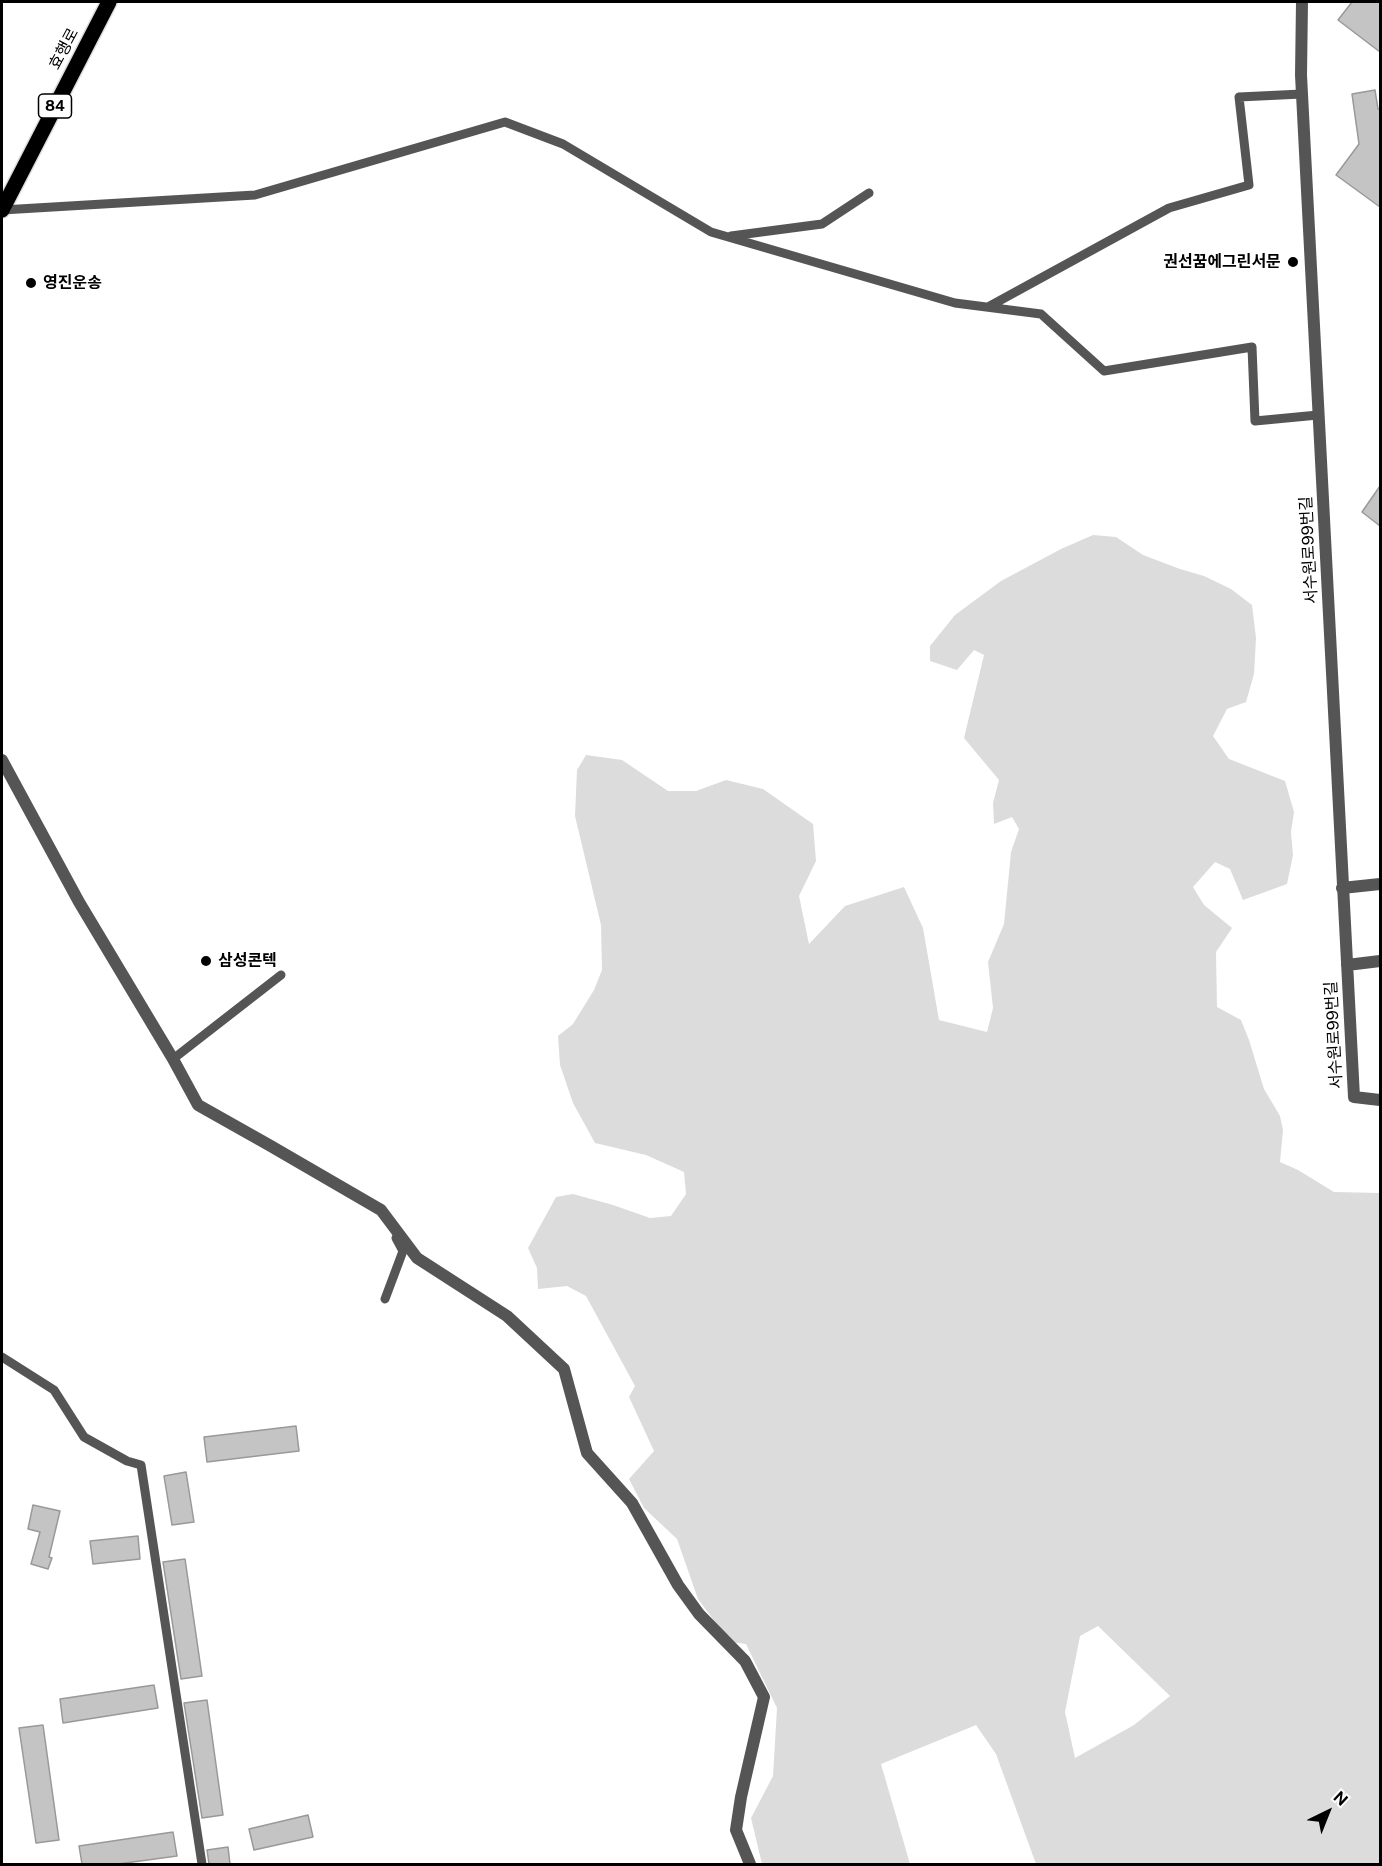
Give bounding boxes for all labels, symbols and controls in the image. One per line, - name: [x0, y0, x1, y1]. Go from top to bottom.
- street label: 효행로: [45, 25, 83, 73]
- road number: 84: [38, 94, 72, 118]
- place label: 권선꿈에그린서문: [1163, 252, 1281, 272]
- marker: 권선꿈에그린서문: [1286, 255, 1300, 269]
- place label: 영진운송: [43, 273, 102, 293]
- marker: 영진운송: [24, 276, 38, 290]
- street label: 서수원로99번길: [1297, 495, 1321, 605]
- place label: 삼성콘텍: [218, 951, 277, 971]
- marker: 삼성콘텍: [199, 954, 213, 968]
- street label: 서수원로99번길: [1322, 980, 1346, 1090]
- north arrow: [1298, 1782, 1358, 1842]
- text: N: [1330, 1787, 1352, 1810]

